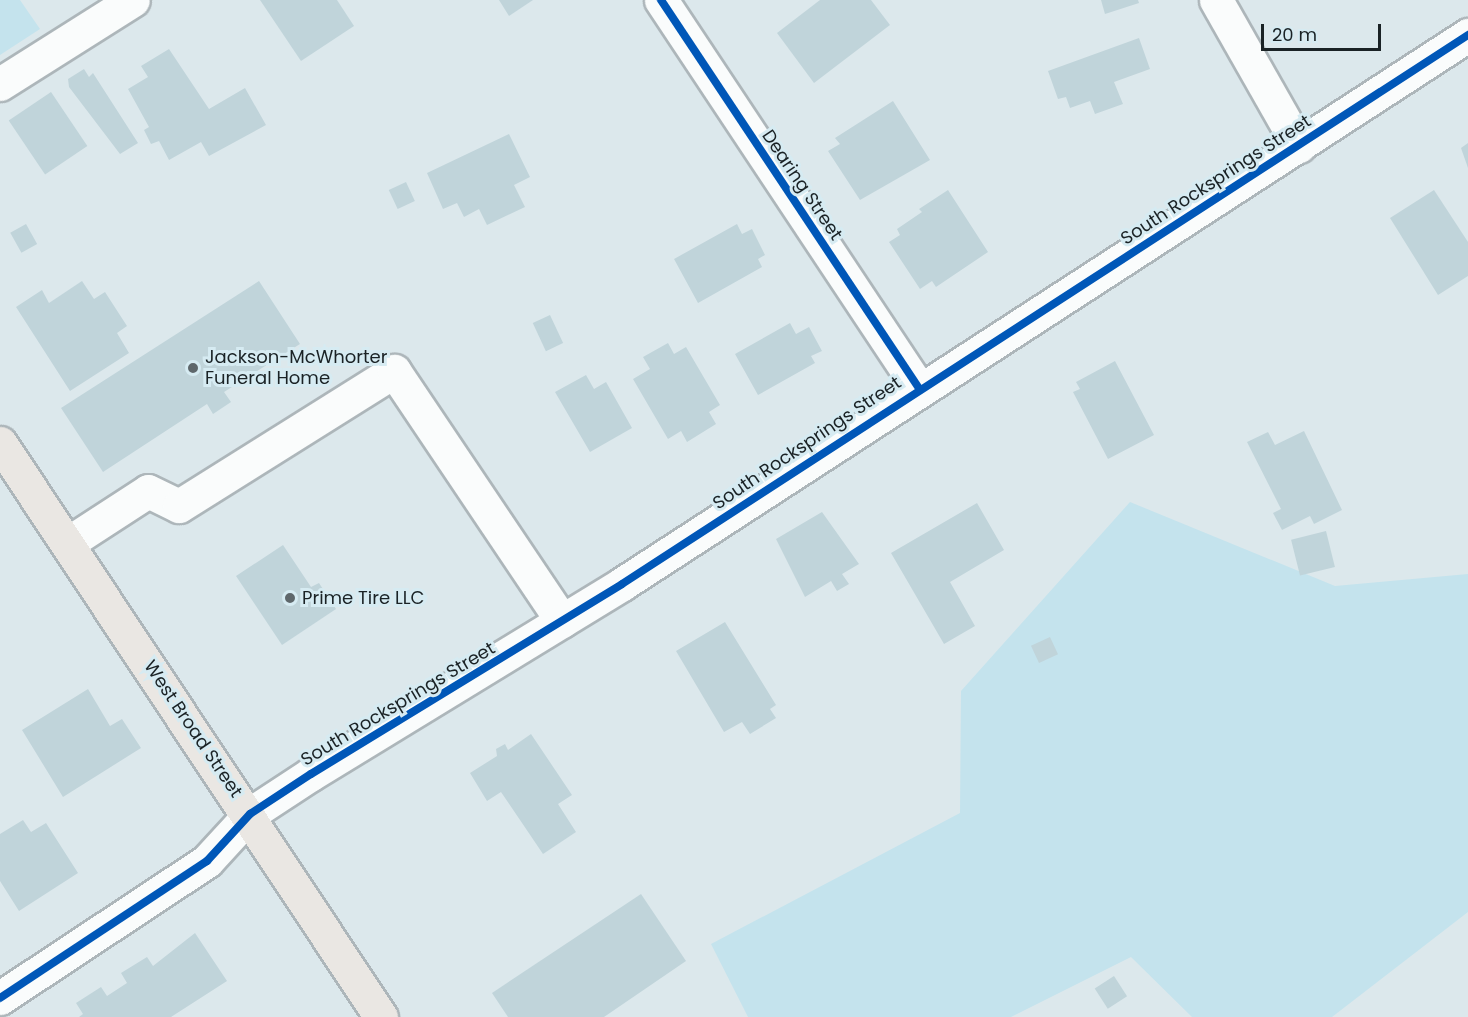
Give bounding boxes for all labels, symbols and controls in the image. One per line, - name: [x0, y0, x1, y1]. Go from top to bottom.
- scale bar: [1264, 12, 1384, 50]
- text: 20 m: [1272, 22, 1317, 47]
- street label: South Rocksprings Street: [1117, 110, 1315, 250]
- street label: Dearing Street: [757, 126, 847, 244]
- place label: Jackson-McWhorter Funeral Home: [205, 347, 387, 389]
- marker: Jackson-McWhorter Funeral Home: [186, 361, 200, 375]
- street label: South Rocksprings Street: [709, 372, 905, 514]
- place label: Prime Tire LLC: [302, 587, 424, 609]
- marker: Prime Tire LLC: [283, 591, 297, 605]
- street label: South Rocksprings Street: [297, 637, 499, 771]
- street label: West Broad Street: [139, 656, 247, 802]

